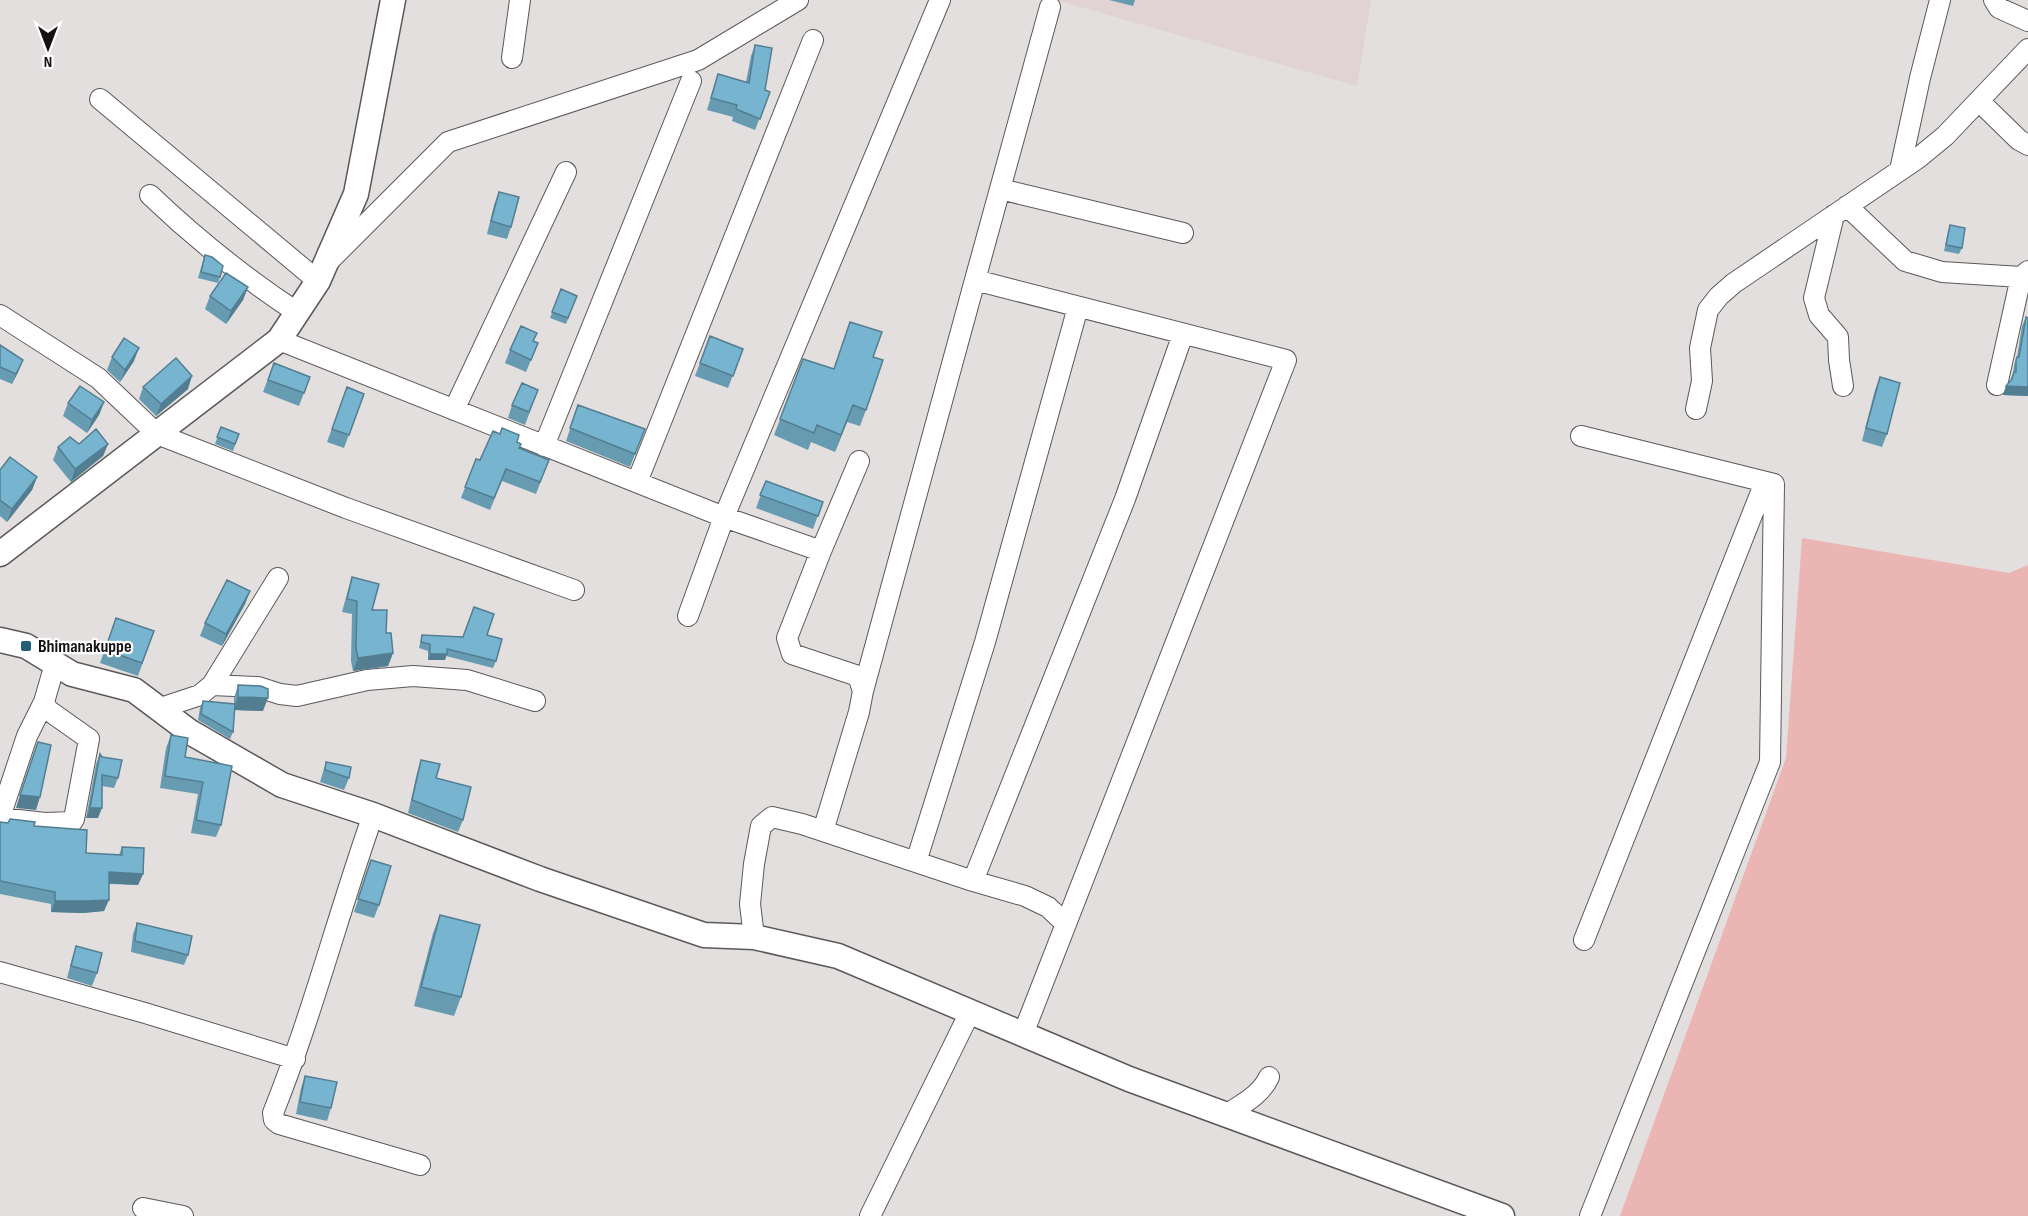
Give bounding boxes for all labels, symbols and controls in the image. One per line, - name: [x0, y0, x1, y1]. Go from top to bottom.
- north arrow: [18, 18, 78, 78]
- text: N: [44, 52, 52, 71]
- place label: Bhimanakuppe: [38, 636, 132, 657]
- marker: Bhimanakuppe: [19, 639, 33, 653]

